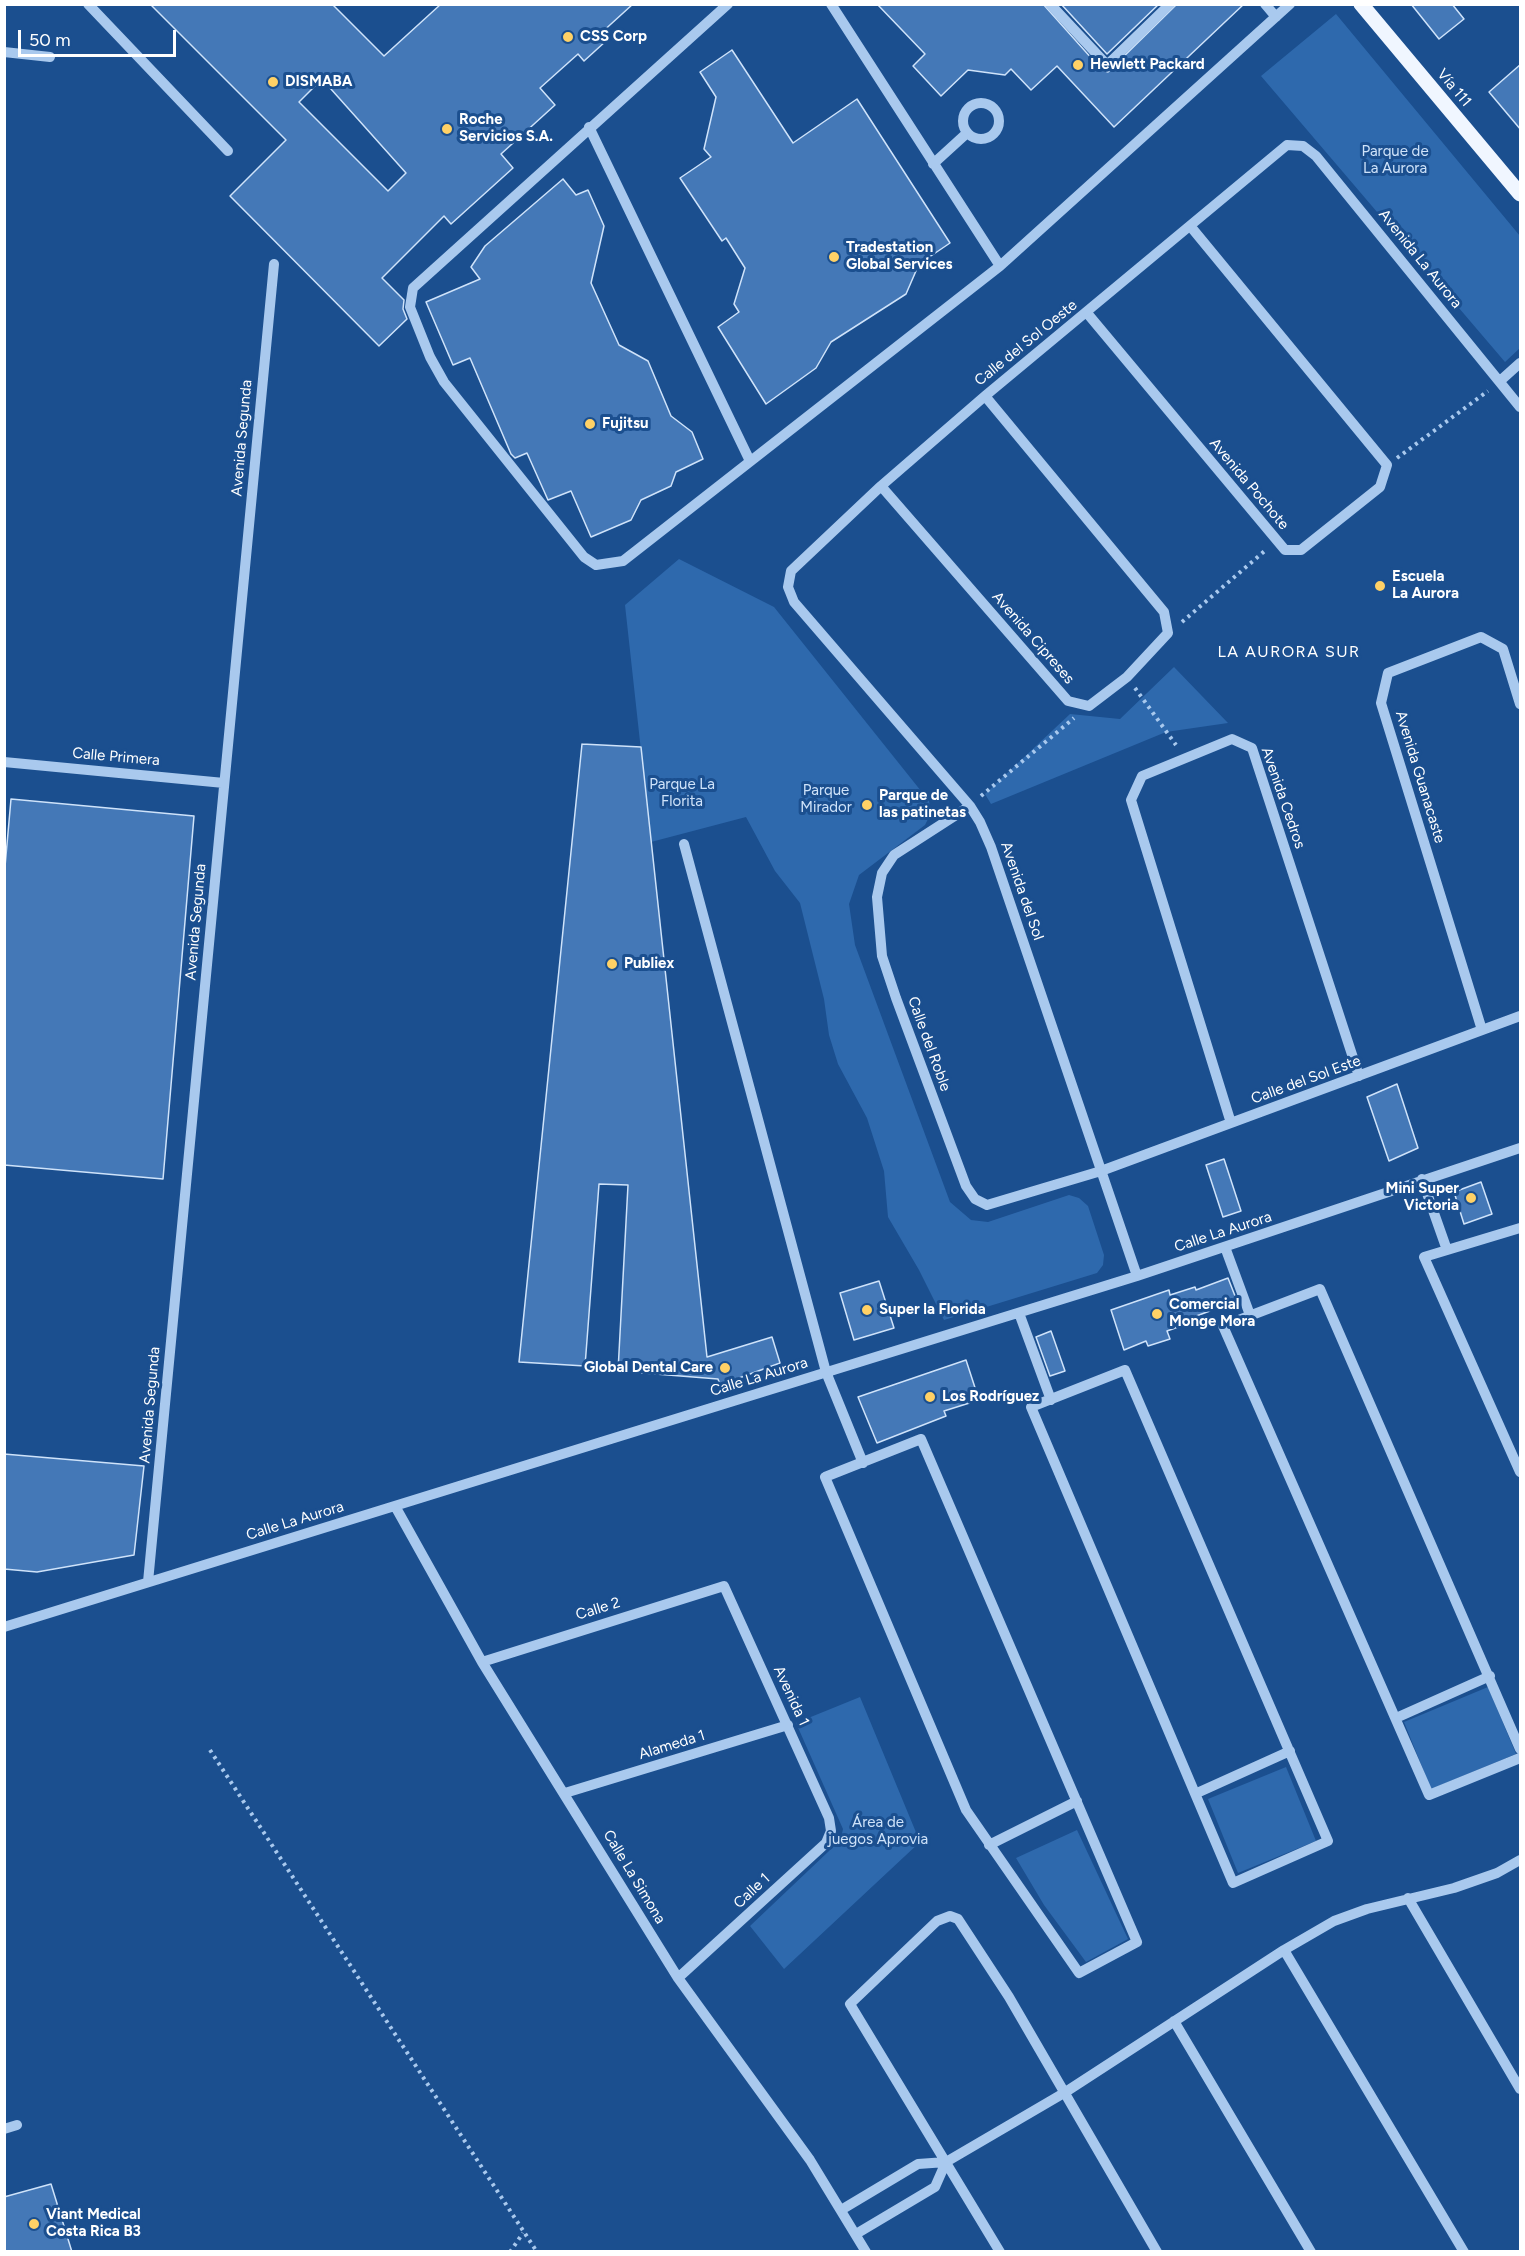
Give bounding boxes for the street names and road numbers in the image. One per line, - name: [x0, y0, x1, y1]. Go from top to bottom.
- street label: Vía 111: [1433, 65, 1475, 111]
- street label: Avenida La Aurora: [1375, 206, 1465, 312]
- street label: Calle del Sol Oeste: [971, 296, 1081, 390]
- street label: Avenida Segunda: [228, 379, 256, 497]
- street label: Avenida Pochote: [1205, 435, 1293, 533]
- street label: Avenida Cipreses: [988, 588, 1078, 688]
- street label: Avenida Guanacaste: [1391, 708, 1449, 846]
- street label: Calle Primera: [71, 744, 161, 770]
- street label: Avenida Cedros: [1257, 745, 1309, 851]
- street label: Avenida del Sol: [997, 839, 1047, 943]
- street label: Avenida Segunda: [182, 863, 210, 981]
- street label: Calle del Roble: [904, 994, 954, 1094]
- street label: Calle del Sol Este: [1249, 1052, 1363, 1108]
- street label: Calle La Aurora: [1172, 1208, 1274, 1256]
- street label: Avenida Segunda: [136, 1346, 164, 1464]
- street label: Calle La Aurora: [708, 1354, 810, 1400]
- street label: Calle La Aurora: [244, 1498, 346, 1544]
- street label: Calle 2: [574, 1594, 622, 1624]
- street label: Avenida 1: [769, 1663, 813, 1729]
- street label: Alameda 1: [637, 1726, 707, 1764]
- street label: Calle La Simona: [599, 1827, 669, 1927]
- street label: Calle 1: [730, 1870, 774, 1912]

